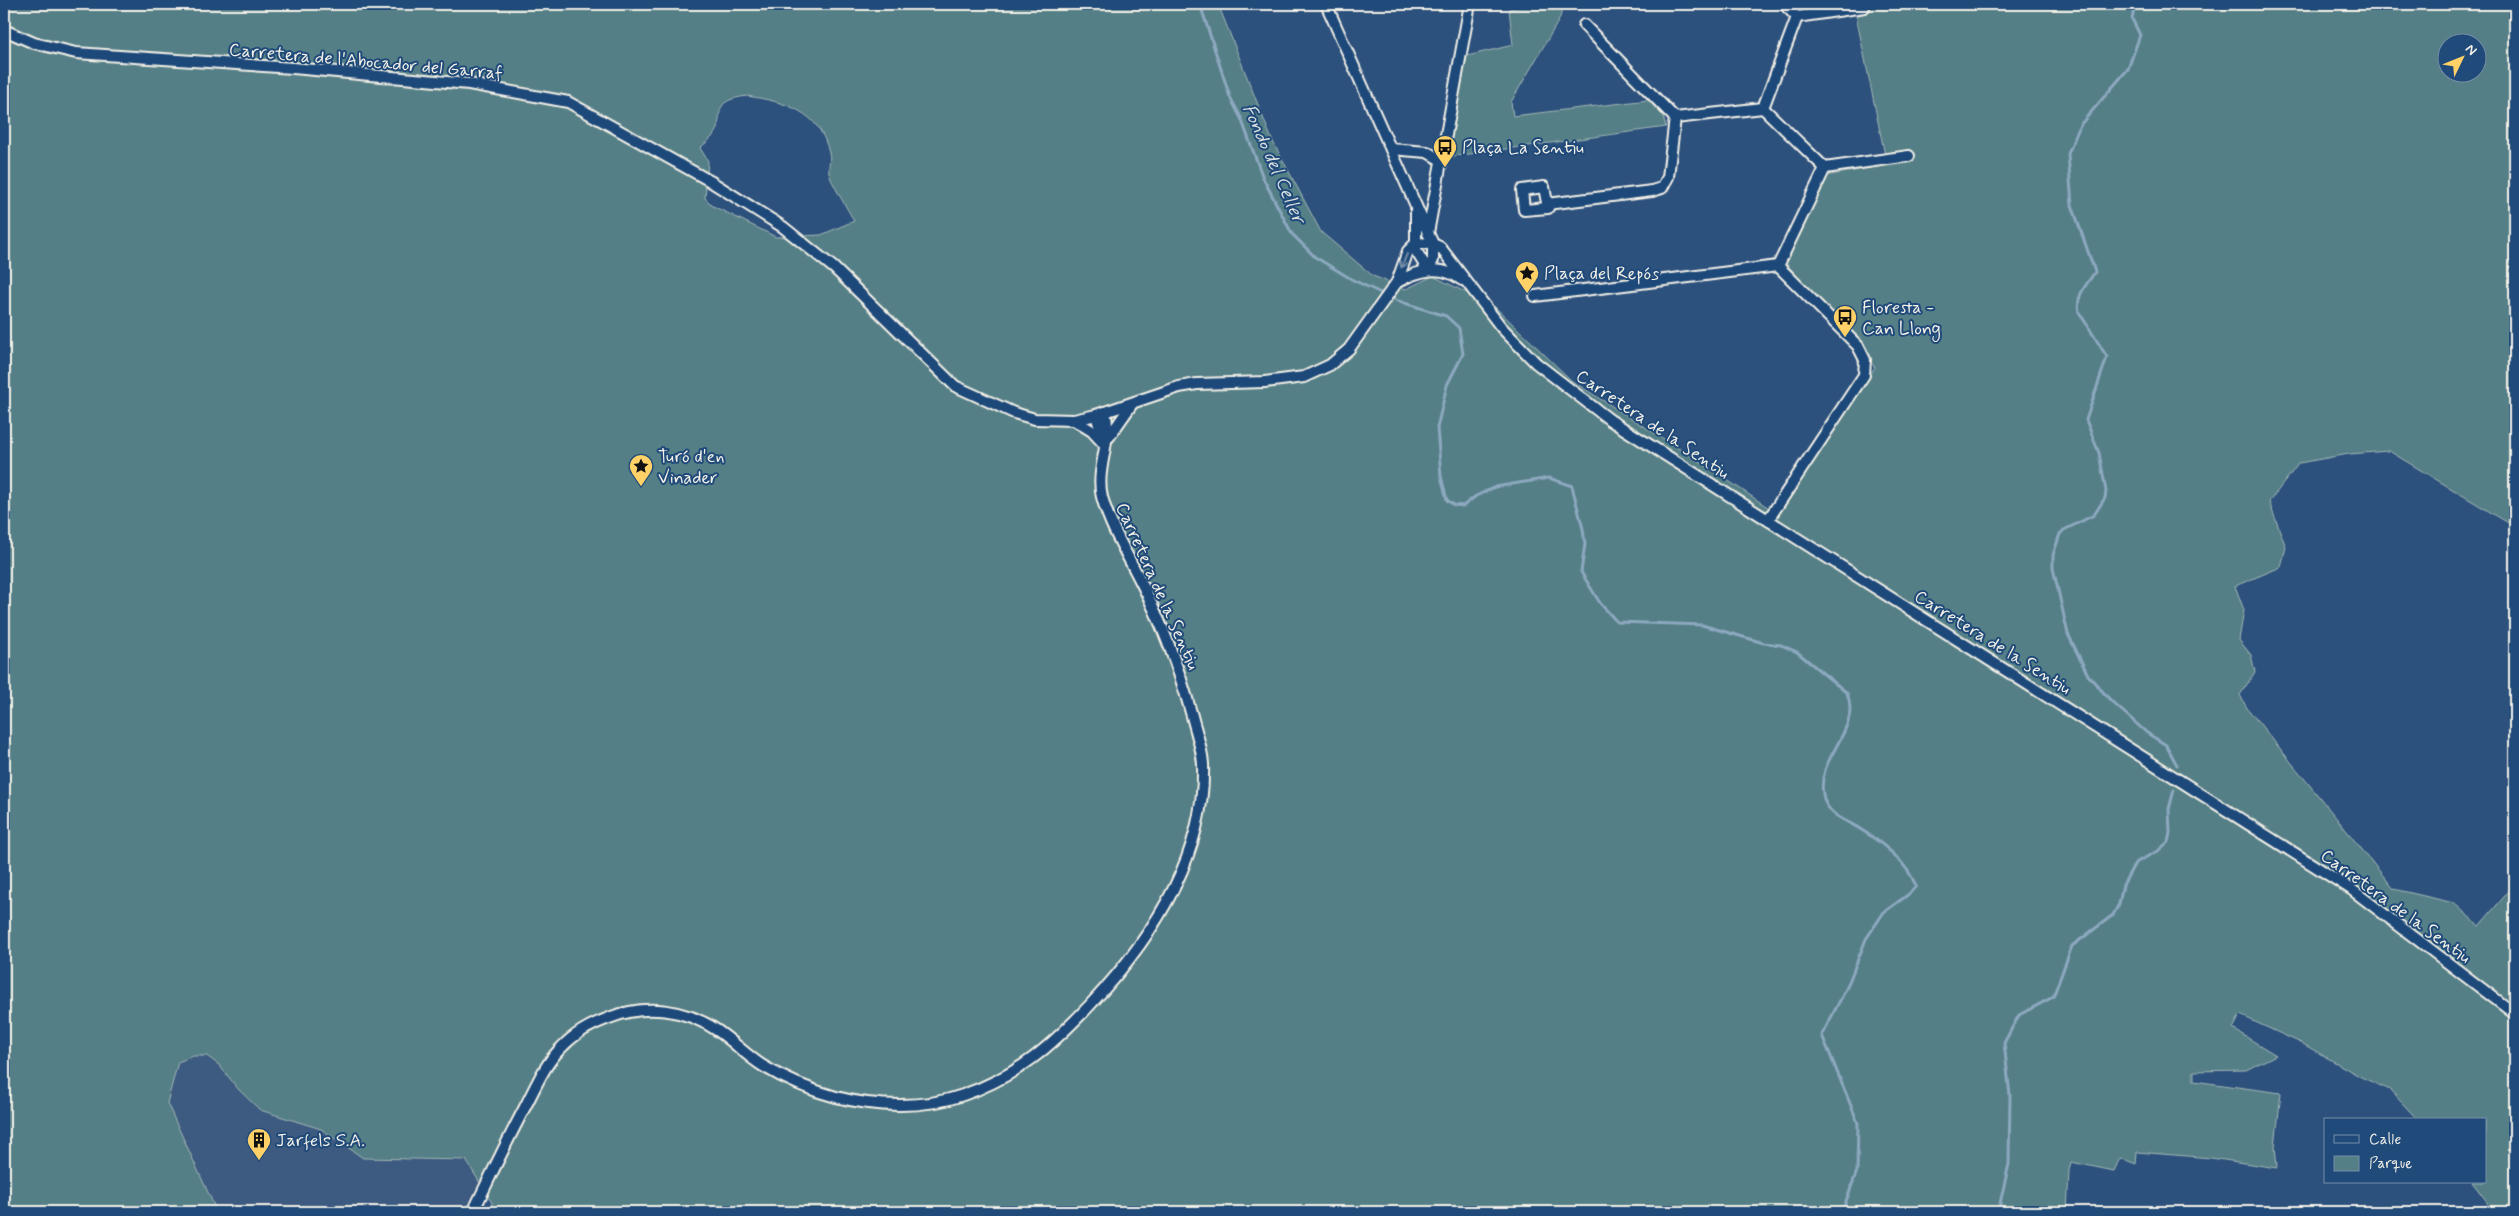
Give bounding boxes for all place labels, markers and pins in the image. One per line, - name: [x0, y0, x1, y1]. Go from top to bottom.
- bus stop icon: Plaça La Sentiu: [1432, 134, 1458, 168]
- place label: Plaça La Sentiu: [1462, 136, 1584, 160]
- place icon: Plaça del Repós: [1514, 260, 1540, 294]
- place label: Plaça del Repós: [1544, 262, 1659, 286]
- place label: Floresta - Can Llong: [1862, 296, 1941, 342]
- bus stop icon: Floresta - Can Llong: [1832, 304, 1858, 338]
- place label: Turó d'en Vinader: [658, 445, 725, 490]
- place icon: Turó d'en Vinader: [628, 453, 654, 487]
- building icon: Jarfels S.A.: [246, 1127, 272, 1161]
- place label: Jarfels S.A.: [276, 1129, 365, 1153]

